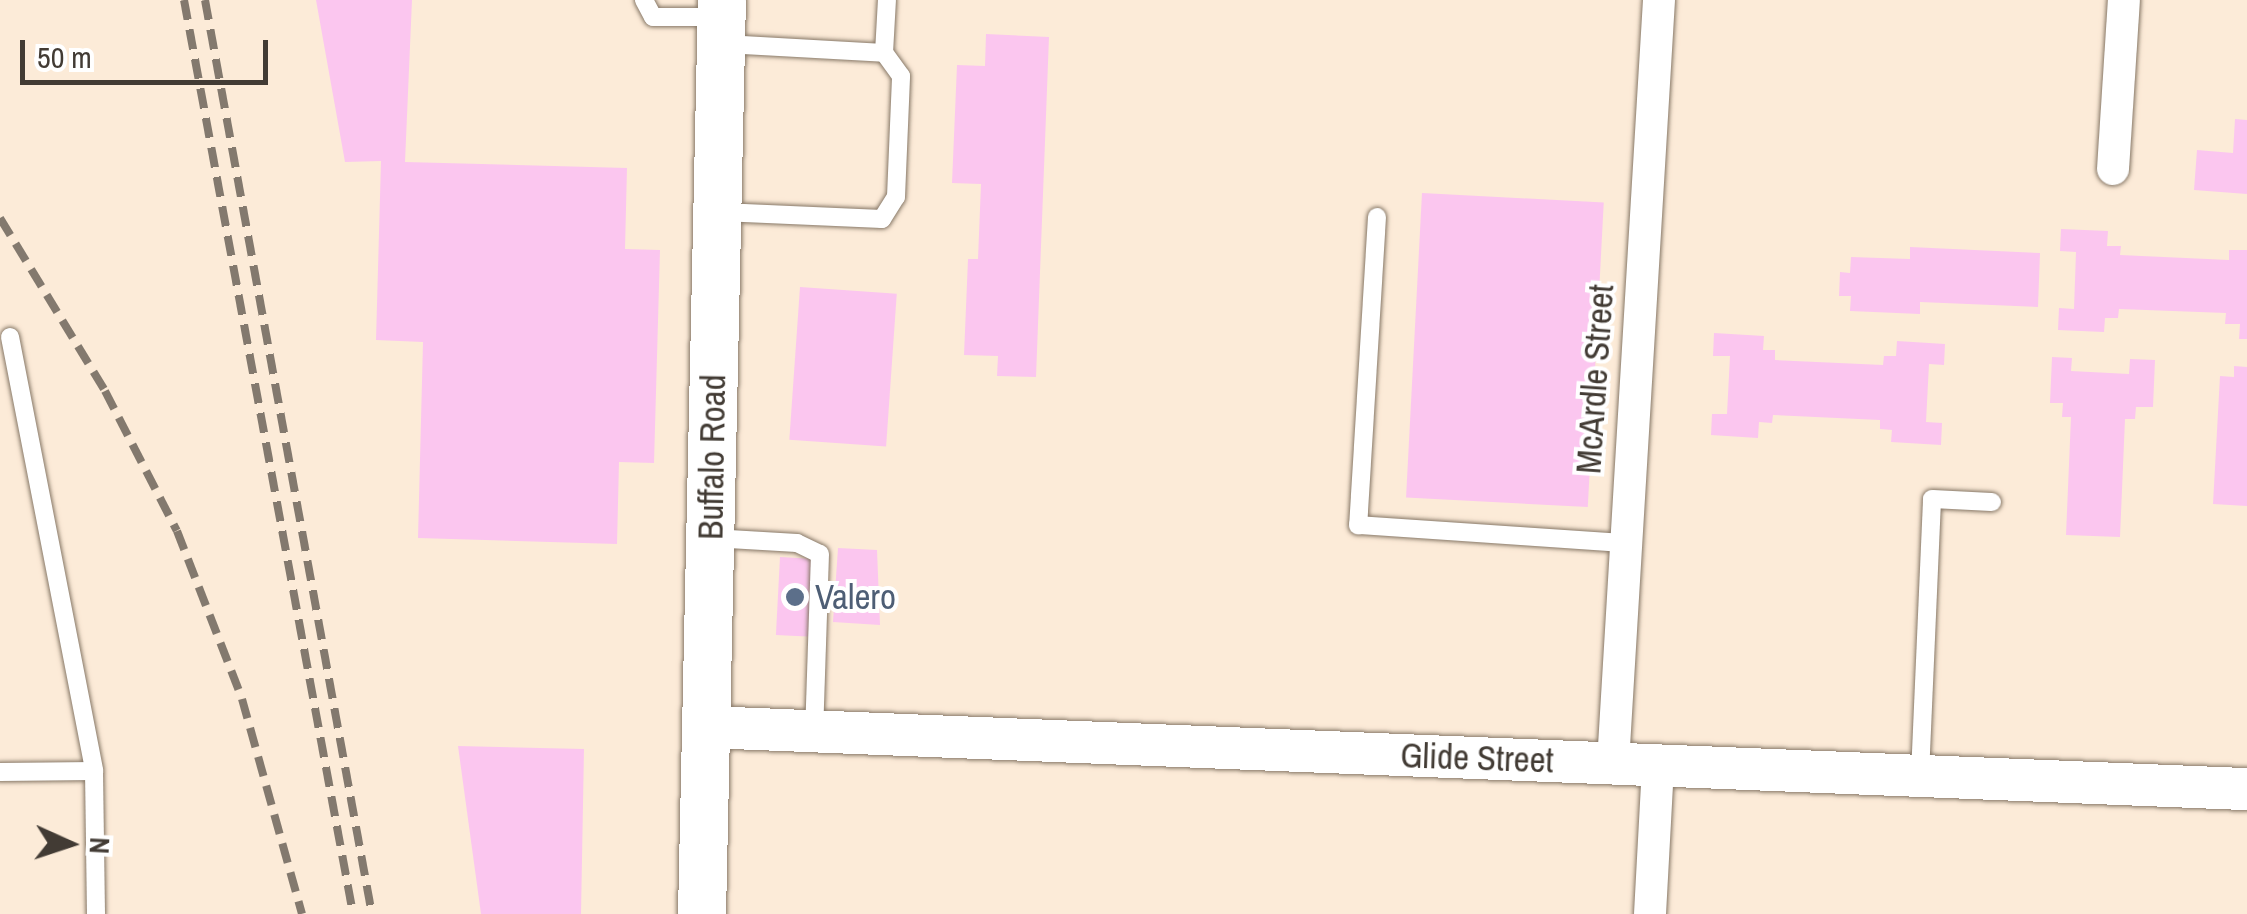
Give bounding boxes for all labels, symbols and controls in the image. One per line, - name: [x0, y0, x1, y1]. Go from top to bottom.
- scale bar: [25, 20, 272, 82]
- text: 50 m: [37, 37, 92, 77]
- street label: McArdle Street: [1567, 283, 1623, 475]
- street label: Buffalo Road: [690, 374, 734, 540]
- place label: Valero: [815, 576, 896, 618]
- marker: Valero: [784, 586, 806, 608]
- street label: Glide Street: [1400, 734, 1554, 782]
- north arrow: [20, 794, 120, 894]
- text: N: [81, 836, 119, 855]

